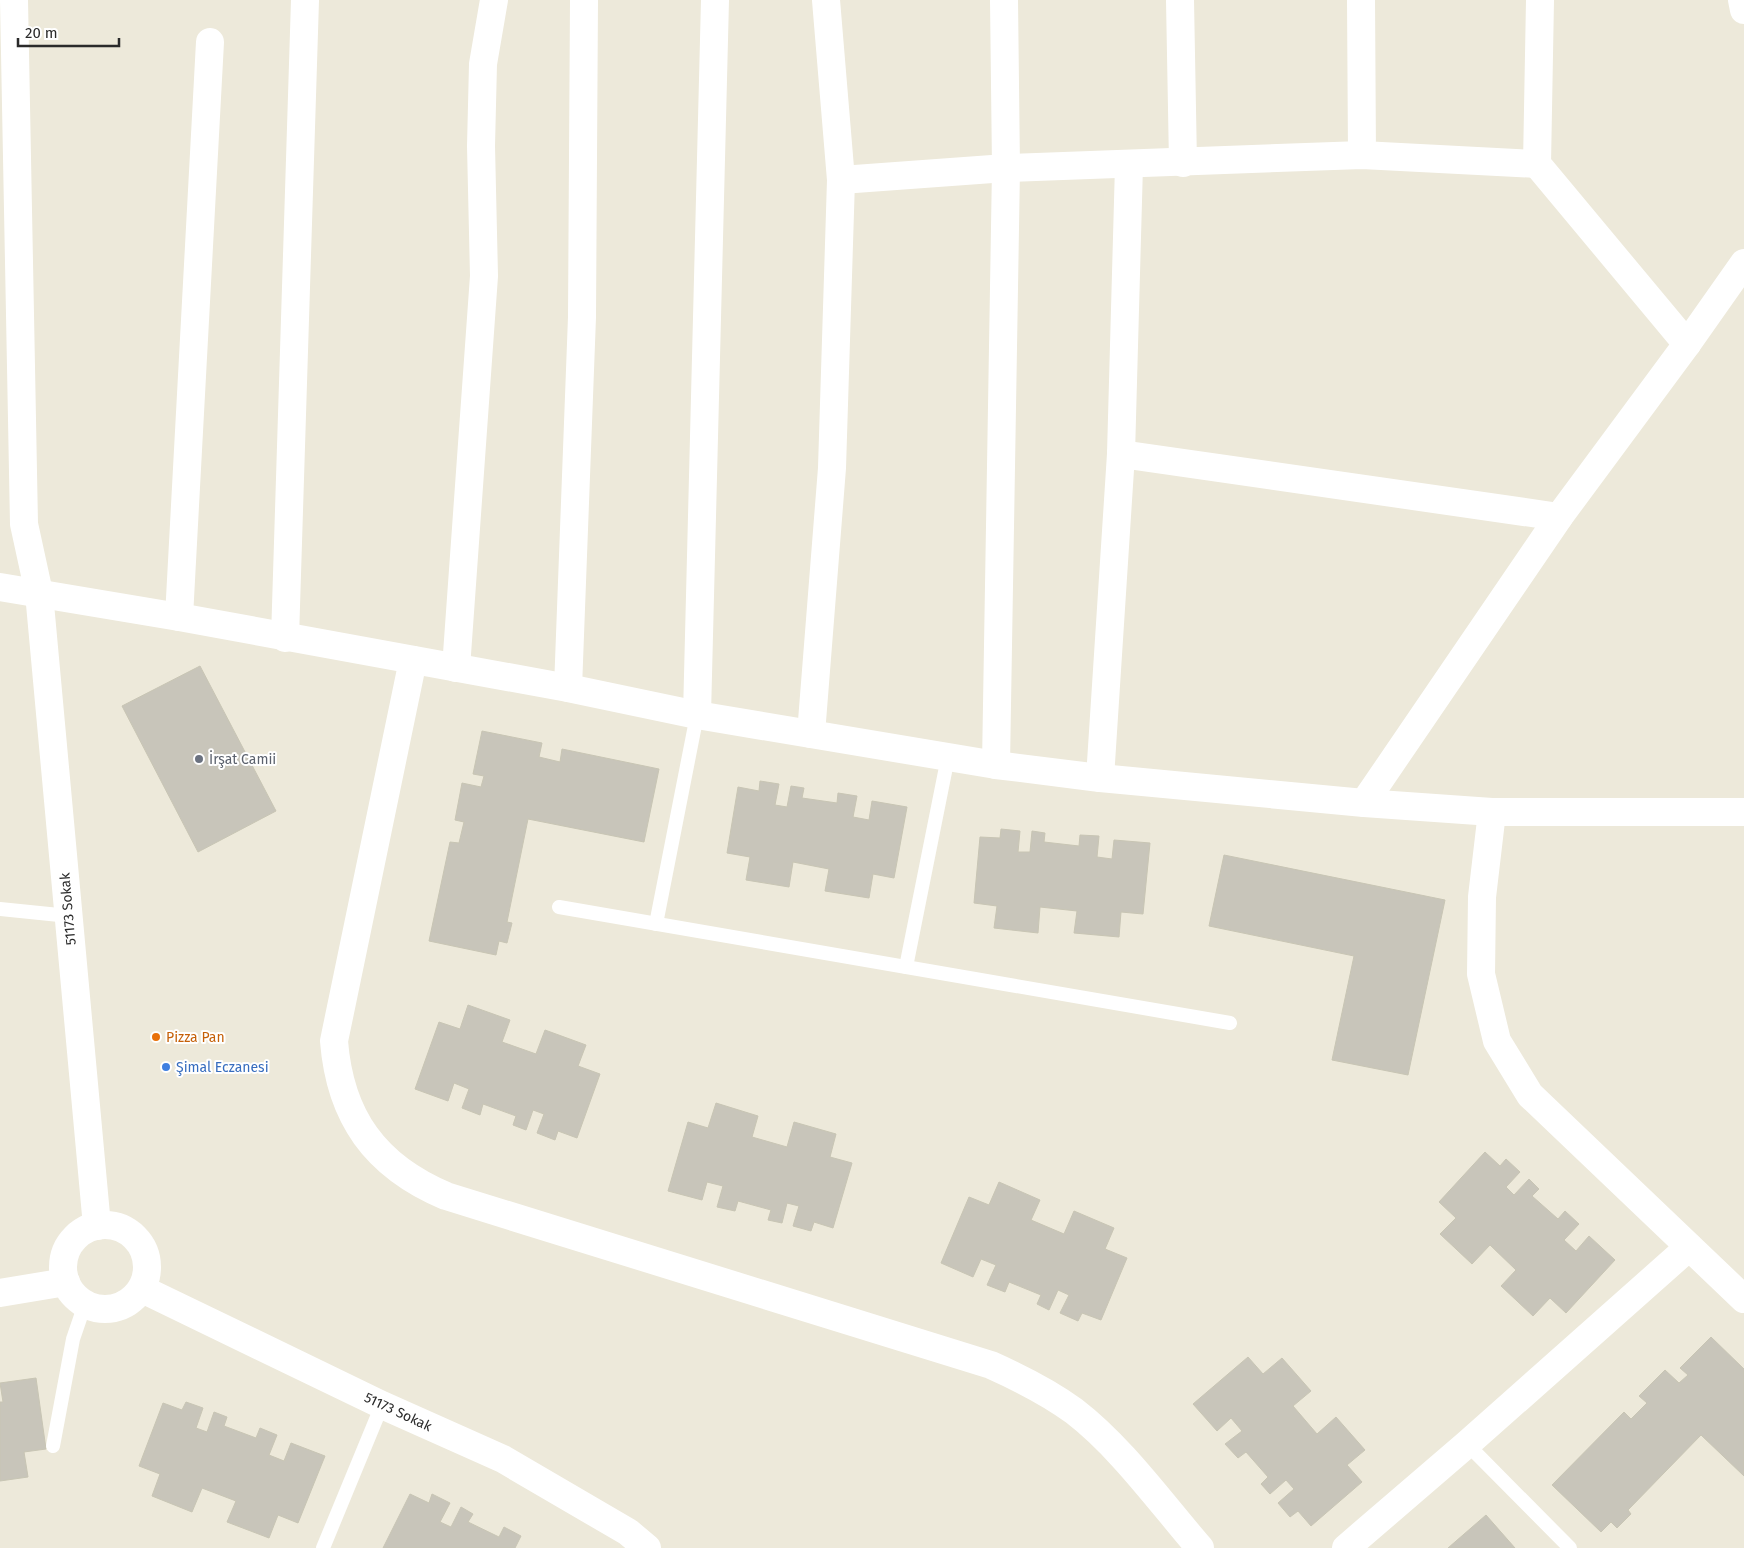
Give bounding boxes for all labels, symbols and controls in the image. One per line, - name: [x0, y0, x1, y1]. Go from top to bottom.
- scale bar: [18, 15, 119, 47]
- text: 20 m: [25, 24, 58, 42]
- place label: İrşat Camii: [209, 750, 276, 768]
- marker: İrşat Camii: [193, 753, 205, 765]
- street label: 51173 Sokak: [56, 871, 80, 946]
- place label: Pizza Pan: [166, 1029, 225, 1046]
- marker: Pizza Pan: [150, 1031, 162, 1043]
- place label: Şimal Eczanesi: [176, 1059, 269, 1076]
- marker: Şimal Eczanesi: [160, 1061, 172, 1073]
- street label: 51173 Sokak: [362, 1389, 435, 1435]

